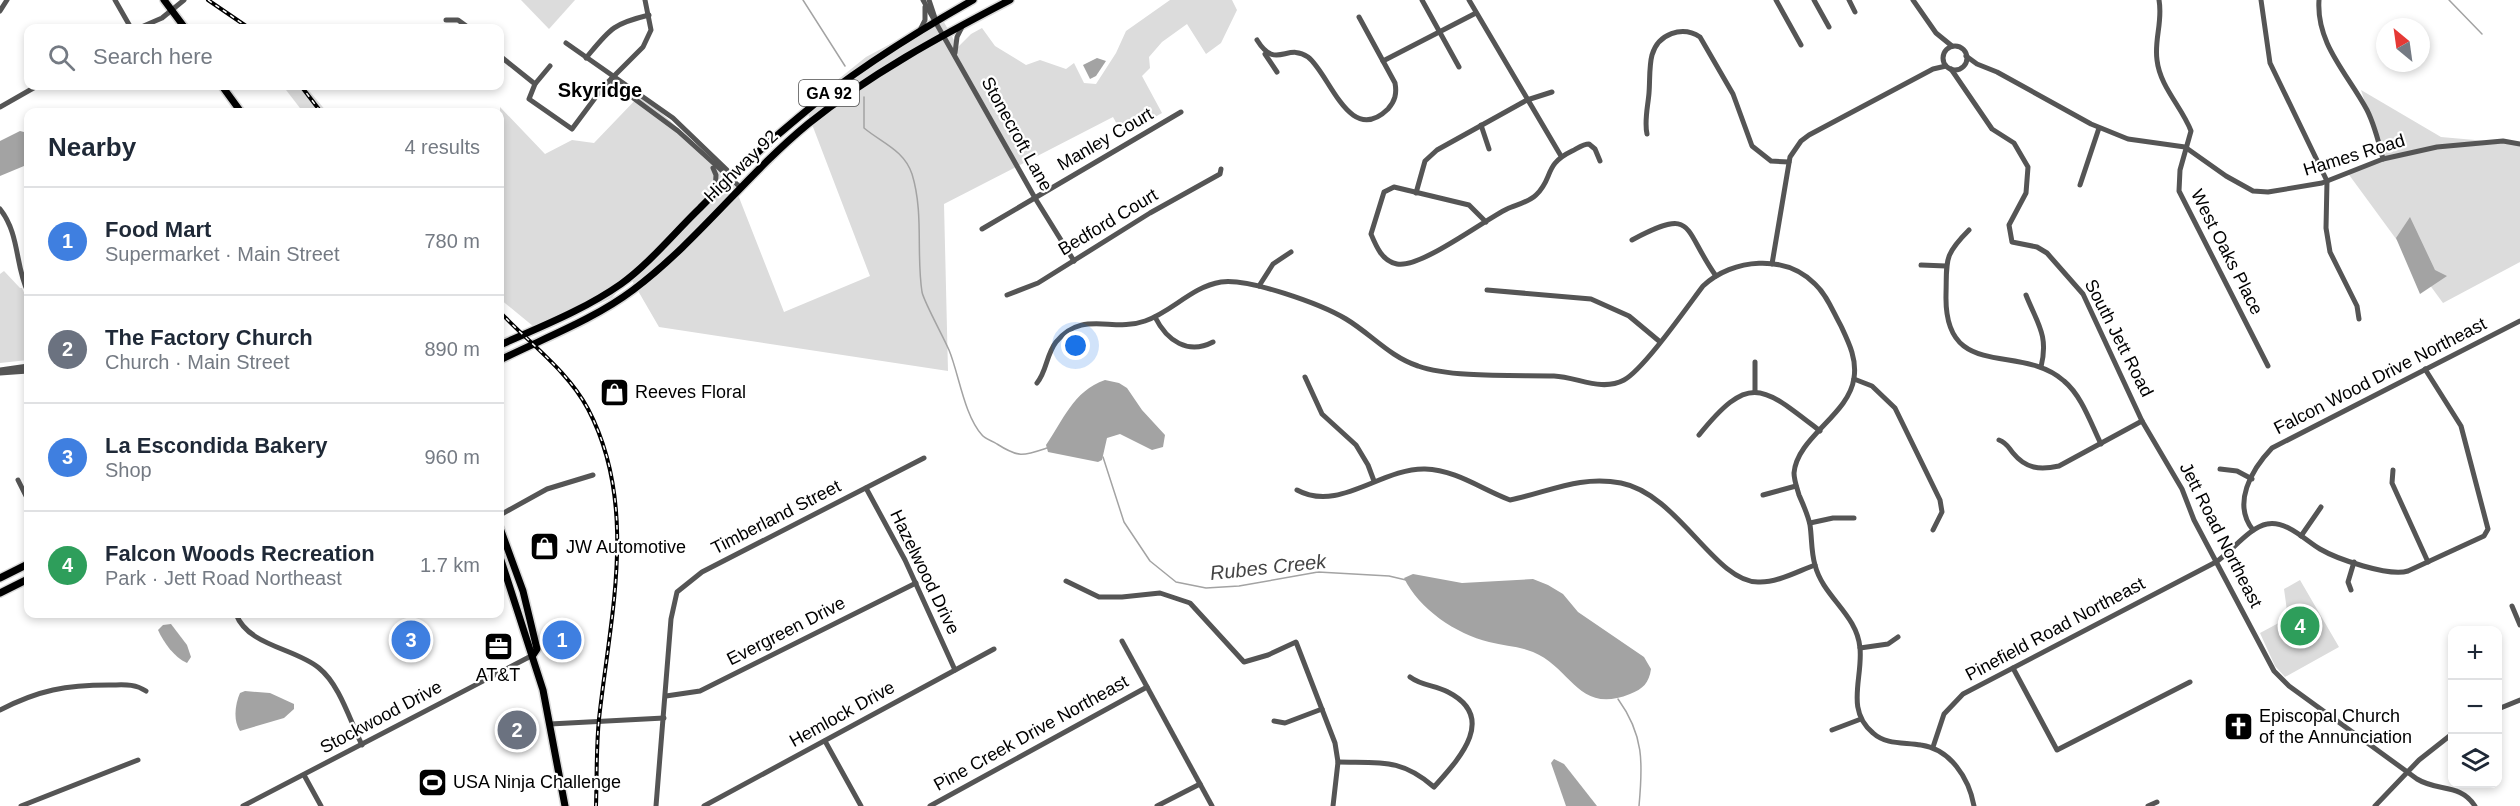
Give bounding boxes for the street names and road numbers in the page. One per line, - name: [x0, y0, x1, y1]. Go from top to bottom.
- street label: Stonecroft Lane: [977, 74, 1057, 194]
- road number: GA 92: [799, 80, 859, 106]
- street label: Manley Court: [1054, 104, 1156, 174]
- street label: Highway 92: [700, 126, 782, 206]
- street label: Hames Road: [2301, 130, 2407, 180]
- street label: Bedford Court: [1055, 185, 1161, 259]
- street label: West Oaks Place: [2187, 186, 2267, 318]
- street label: South Jett Road: [2081, 276, 2157, 400]
- street label: Falcon Wood Drive Northeast: [2270, 314, 2490, 438]
- street label: Jett Road Northeast: [2176, 459, 2266, 611]
- street label: Timberland Street: [708, 476, 844, 558]
- street label: Hazelwood Drive: [886, 506, 964, 638]
- street label: Pinefield Road Northeast: [1962, 573, 2148, 685]
- street label: Evergreen Drive: [724, 593, 848, 669]
- street label: Pine Creek Drive Northeast: [930, 671, 1132, 795]
- street label: Stockwood Drive: [317, 676, 445, 758]
- street label: Hemlock Drive: [786, 677, 898, 751]

